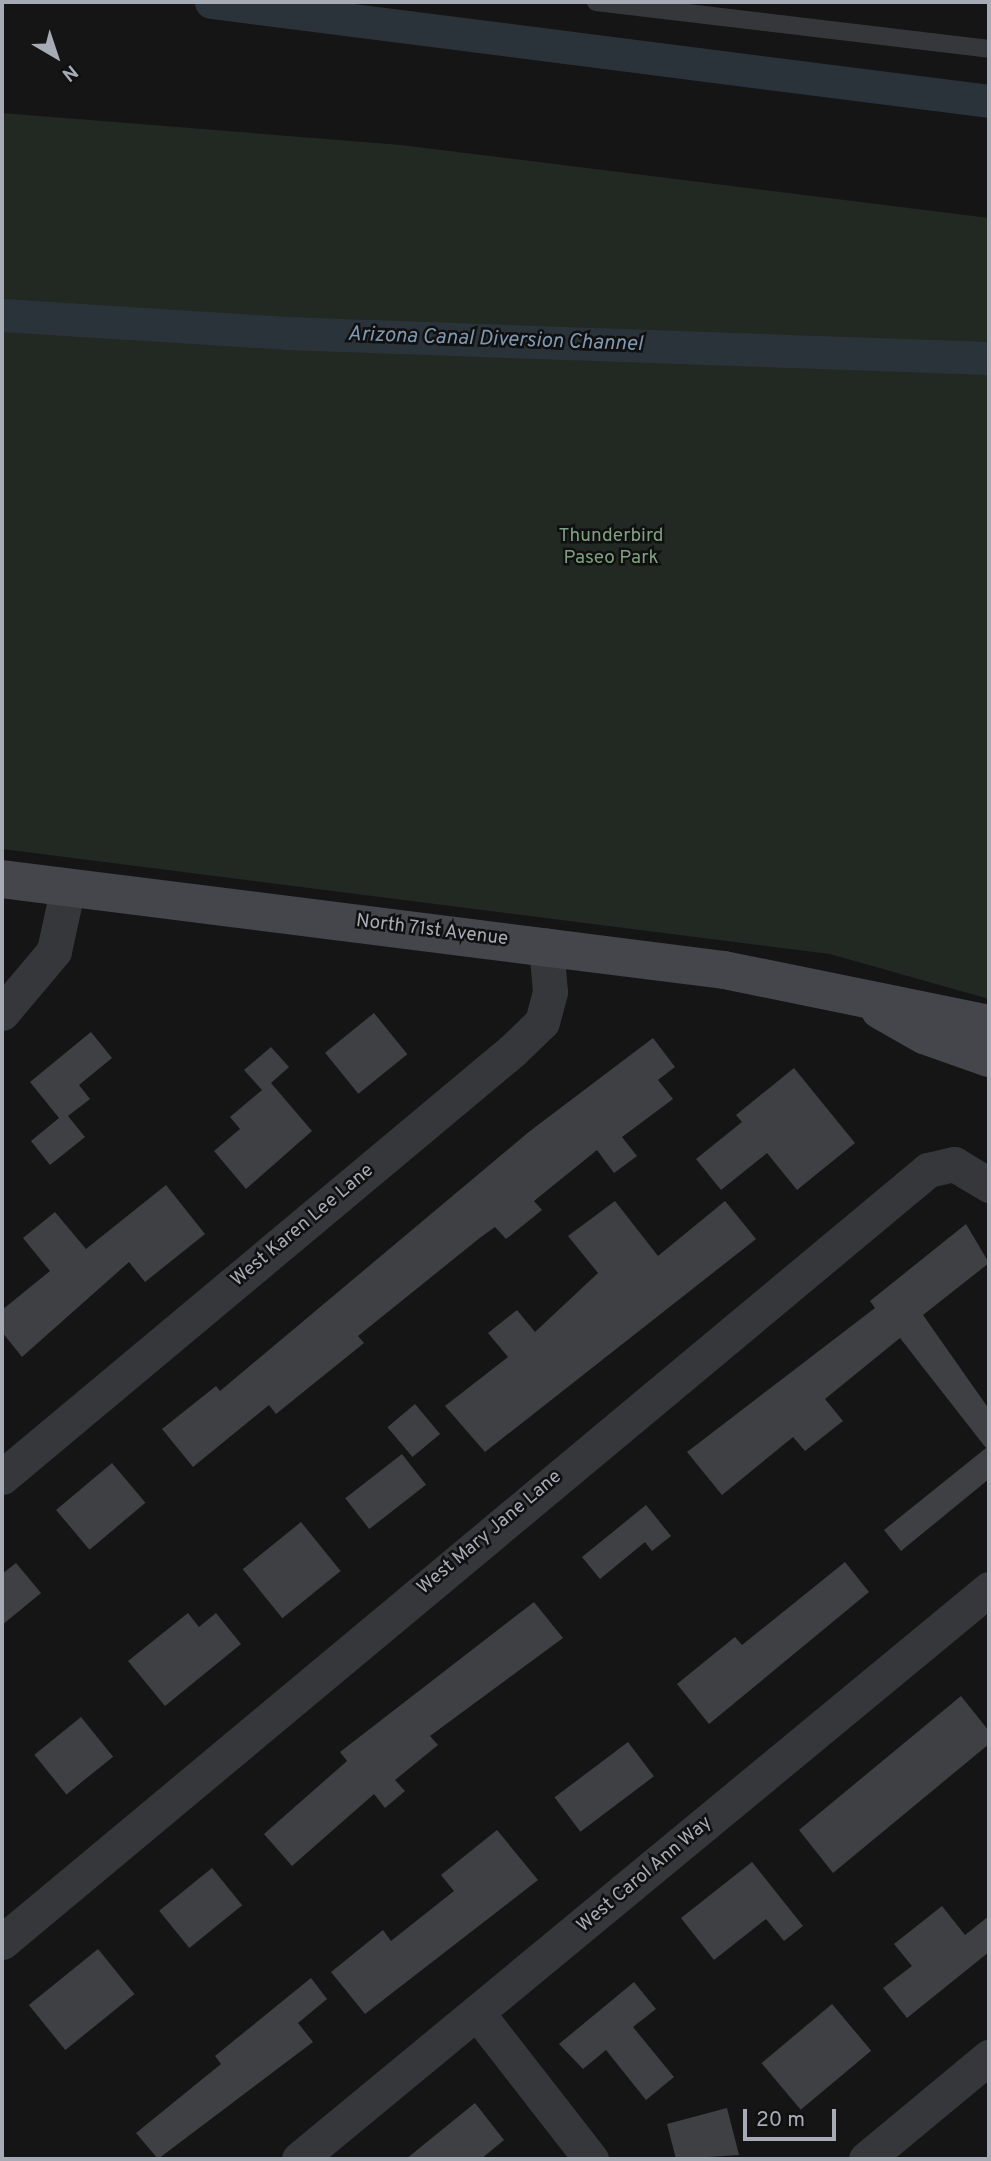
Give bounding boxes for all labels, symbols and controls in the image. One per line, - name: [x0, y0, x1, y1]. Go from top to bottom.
- north arrow: [21, 21, 91, 91]
- text: N: [56, 59, 82, 86]
- water label: Arizona Canal Diversion Channel: [347, 322, 643, 358]
- park label: Thunderbird Paseo Park: [558, 526, 664, 570]
- street label: North 71st Avenue: [354, 910, 510, 952]
- street label: West Karen Lee Lane: [227, 1160, 379, 1292]
- street label: West Mary Jane Lane: [413, 1466, 567, 1600]
- street label: West Carol Ann Way: [573, 1812, 717, 1938]
- scale bar: [746, 2094, 839, 2138]
- text: 20 m: [756, 2107, 805, 2134]

